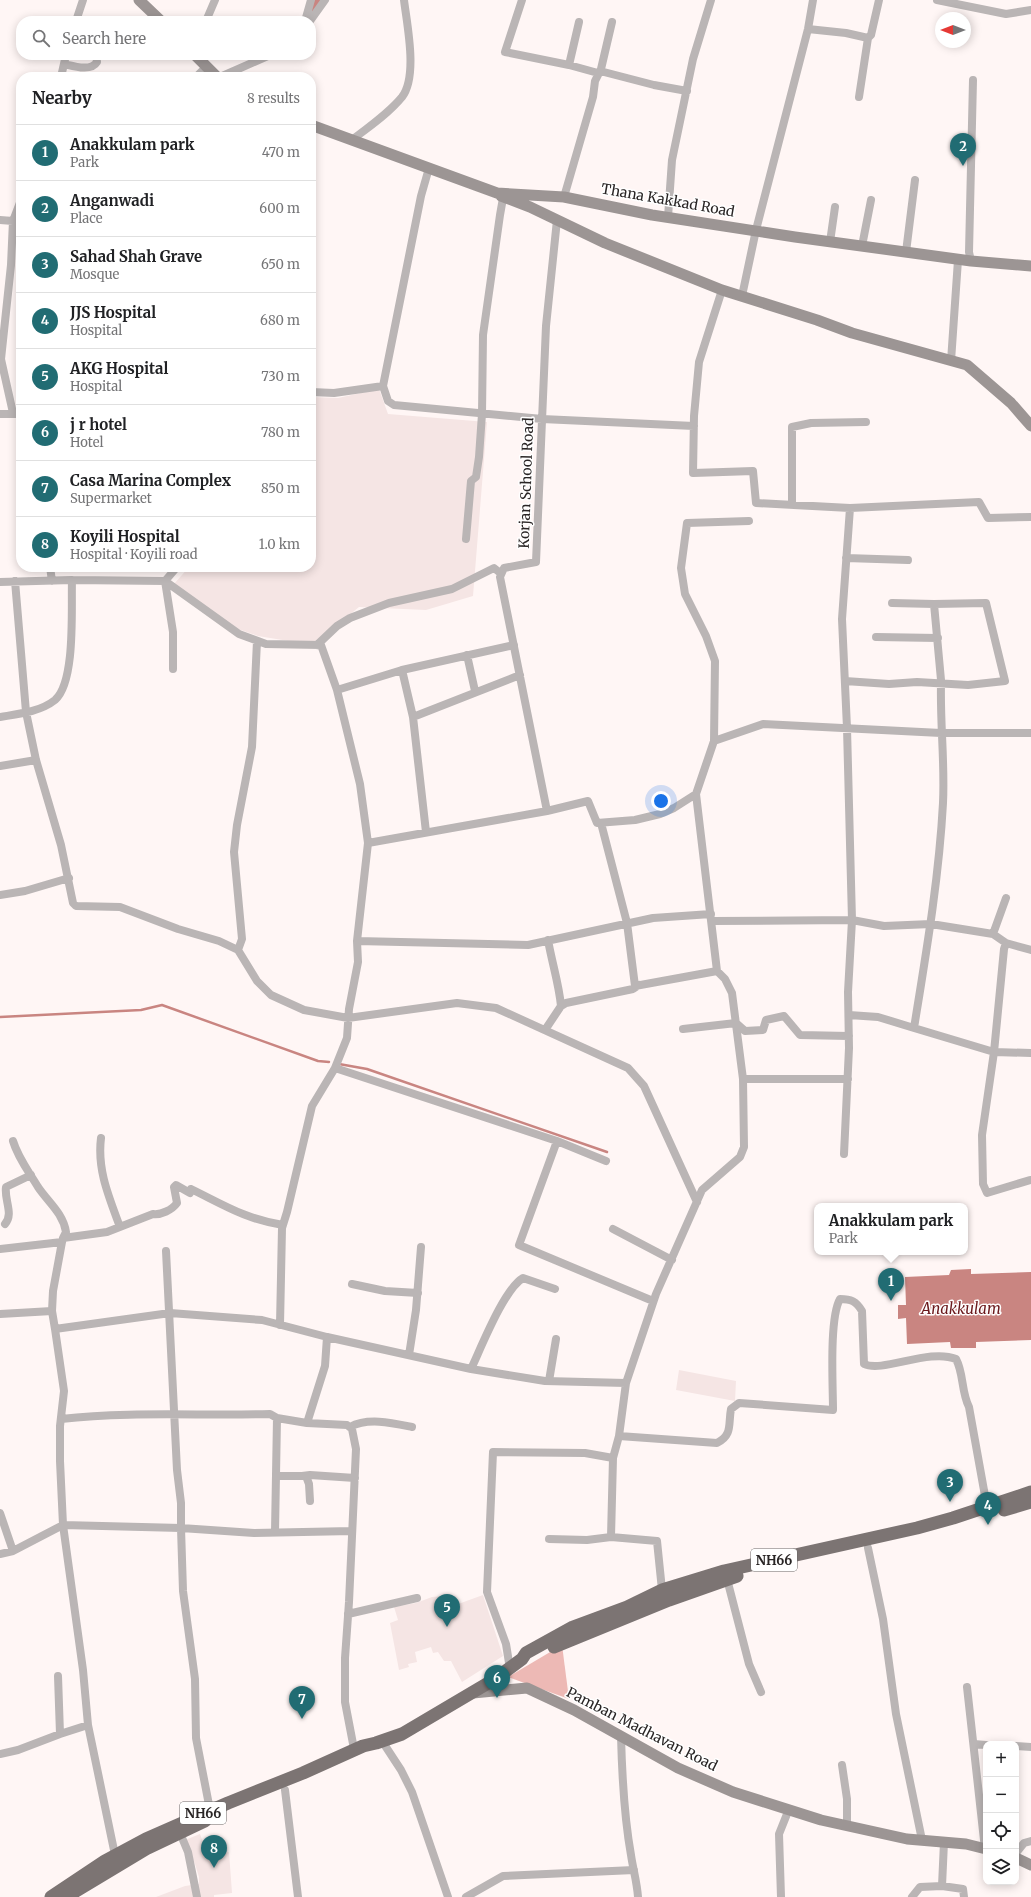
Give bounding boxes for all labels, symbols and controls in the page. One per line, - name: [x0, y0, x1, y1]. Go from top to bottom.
- north arrow: [935, 12, 971, 48]
- search box: [16, 16, 316, 60]
- icon: search: [30, 27, 52, 49]
- text: Search here: [62, 29, 146, 48]
- text: Nearby: [32, 87, 92, 109]
- text: 8 results: [247, 90, 300, 107]
- pin: 2: [950, 133, 976, 166]
- text: Anakkulam park: [70, 135, 194, 154]
- text: 1: [42, 144, 48, 161]
- text: 470 m: [262, 144, 300, 161]
- text: Park: [70, 154, 99, 171]
- street label: Thana Kakkad Road: [600, 179, 737, 221]
- text: Anganwadi: [70, 191, 154, 210]
- text: 2: [41, 200, 49, 217]
- text: 600 m: [259, 200, 300, 217]
- text: Place: [70, 210, 103, 227]
- text: Sahad Shah Grave: [70, 247, 202, 266]
- text: 3: [41, 256, 49, 273]
- text: 650 m: [261, 256, 300, 273]
- text: Mosque: [70, 266, 119, 283]
- text: JJS Hospital: [70, 303, 156, 322]
- text: 4: [41, 312, 49, 329]
- text: 680 m: [260, 312, 300, 329]
- text: Hospital: [70, 322, 122, 339]
- text: AKG Hospital: [70, 359, 168, 378]
- text: 5: [41, 368, 49, 385]
- text: 730 m: [261, 368, 300, 385]
- text: Hospital: [70, 378, 122, 395]
- text: j r hotel: [70, 415, 127, 434]
- street label: Korjan School Road: [515, 416, 537, 549]
- text: 6: [41, 424, 49, 441]
- text: 780 m: [261, 424, 300, 441]
- text: Hotel: [70, 434, 103, 451]
- text: Casa Marina Complex: [70, 471, 231, 490]
- text: 7: [41, 480, 49, 497]
- text: 850 m: [261, 480, 300, 497]
- text: Supermarket: [70, 490, 152, 507]
- text: Koyili Hospital: [70, 527, 180, 546]
- text: 8: [41, 536, 49, 553]
- text: 1.0 km: [259, 536, 300, 553]
- text: Hospital · Koyili road: [70, 546, 198, 563]
- your location: [651, 791, 671, 811]
- popup: [814, 1203, 968, 1255]
- text: Anakkulam park: [829, 1211, 953, 1230]
- text: Park: [829, 1230, 858, 1247]
- pin: 1: [878, 1268, 904, 1301]
- water label: Anakkulam: [920, 1299, 1001, 1318]
- pin: 3: [937, 1469, 963, 1502]
- pin: 4: [975, 1492, 1001, 1525]
- road number: NH66: [751, 1549, 797, 1571]
- pin: 5: [434, 1594, 460, 1627]
- pin: 6: [484, 1665, 510, 1698]
- street label: Pamban Madhavan Road: [563, 1683, 721, 1775]
- pin: 7: [289, 1686, 315, 1719]
- map controls: [983, 1741, 1019, 1885]
- button: +: [983, 1741, 1019, 1777]
- button: −: [983, 1777, 1019, 1813]
- road number: NH66: [180, 1802, 226, 1824]
- button: locate: [983, 1813, 1019, 1849]
- pin: 8: [201, 1835, 227, 1868]
- button: layers: [983, 1849, 1019, 1885]

